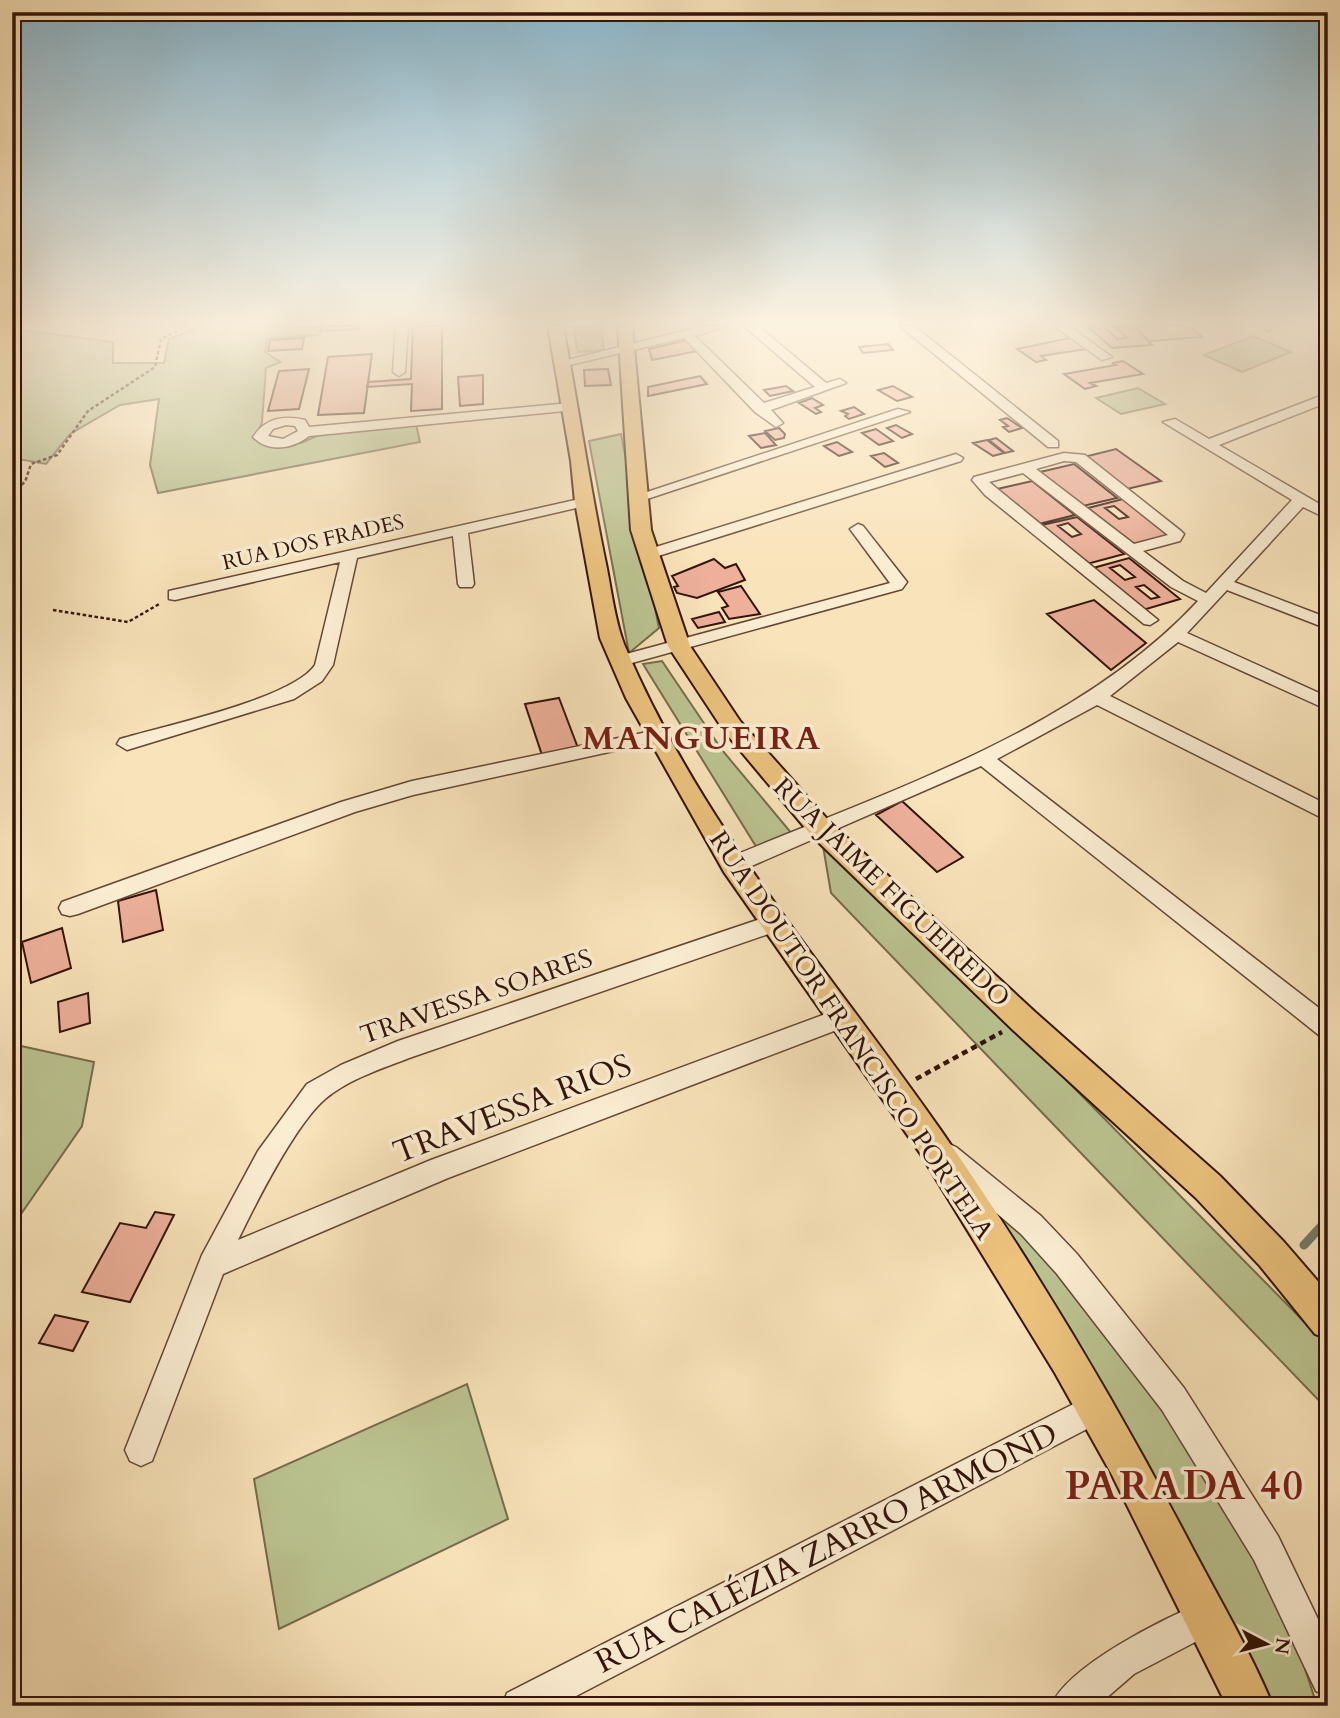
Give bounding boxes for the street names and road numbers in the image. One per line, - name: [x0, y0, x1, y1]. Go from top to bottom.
- street label: RUA DOS FRADES: [219, 507, 407, 577]
- street label: RUA JAIME FIGUEIREDO: [766, 770, 1018, 1015]
- street label: RUA DOUTOR FRANCISCO PORTELA: [701, 824, 1002, 1247]
- street label: TRAVESSA SOARES: [355, 940, 597, 1053]
- street label: TRAVESSA RIOS: [387, 1043, 638, 1175]
- street label: RUA CALÉZIA ZARRO ARMOND: [588, 1412, 1065, 1684]

